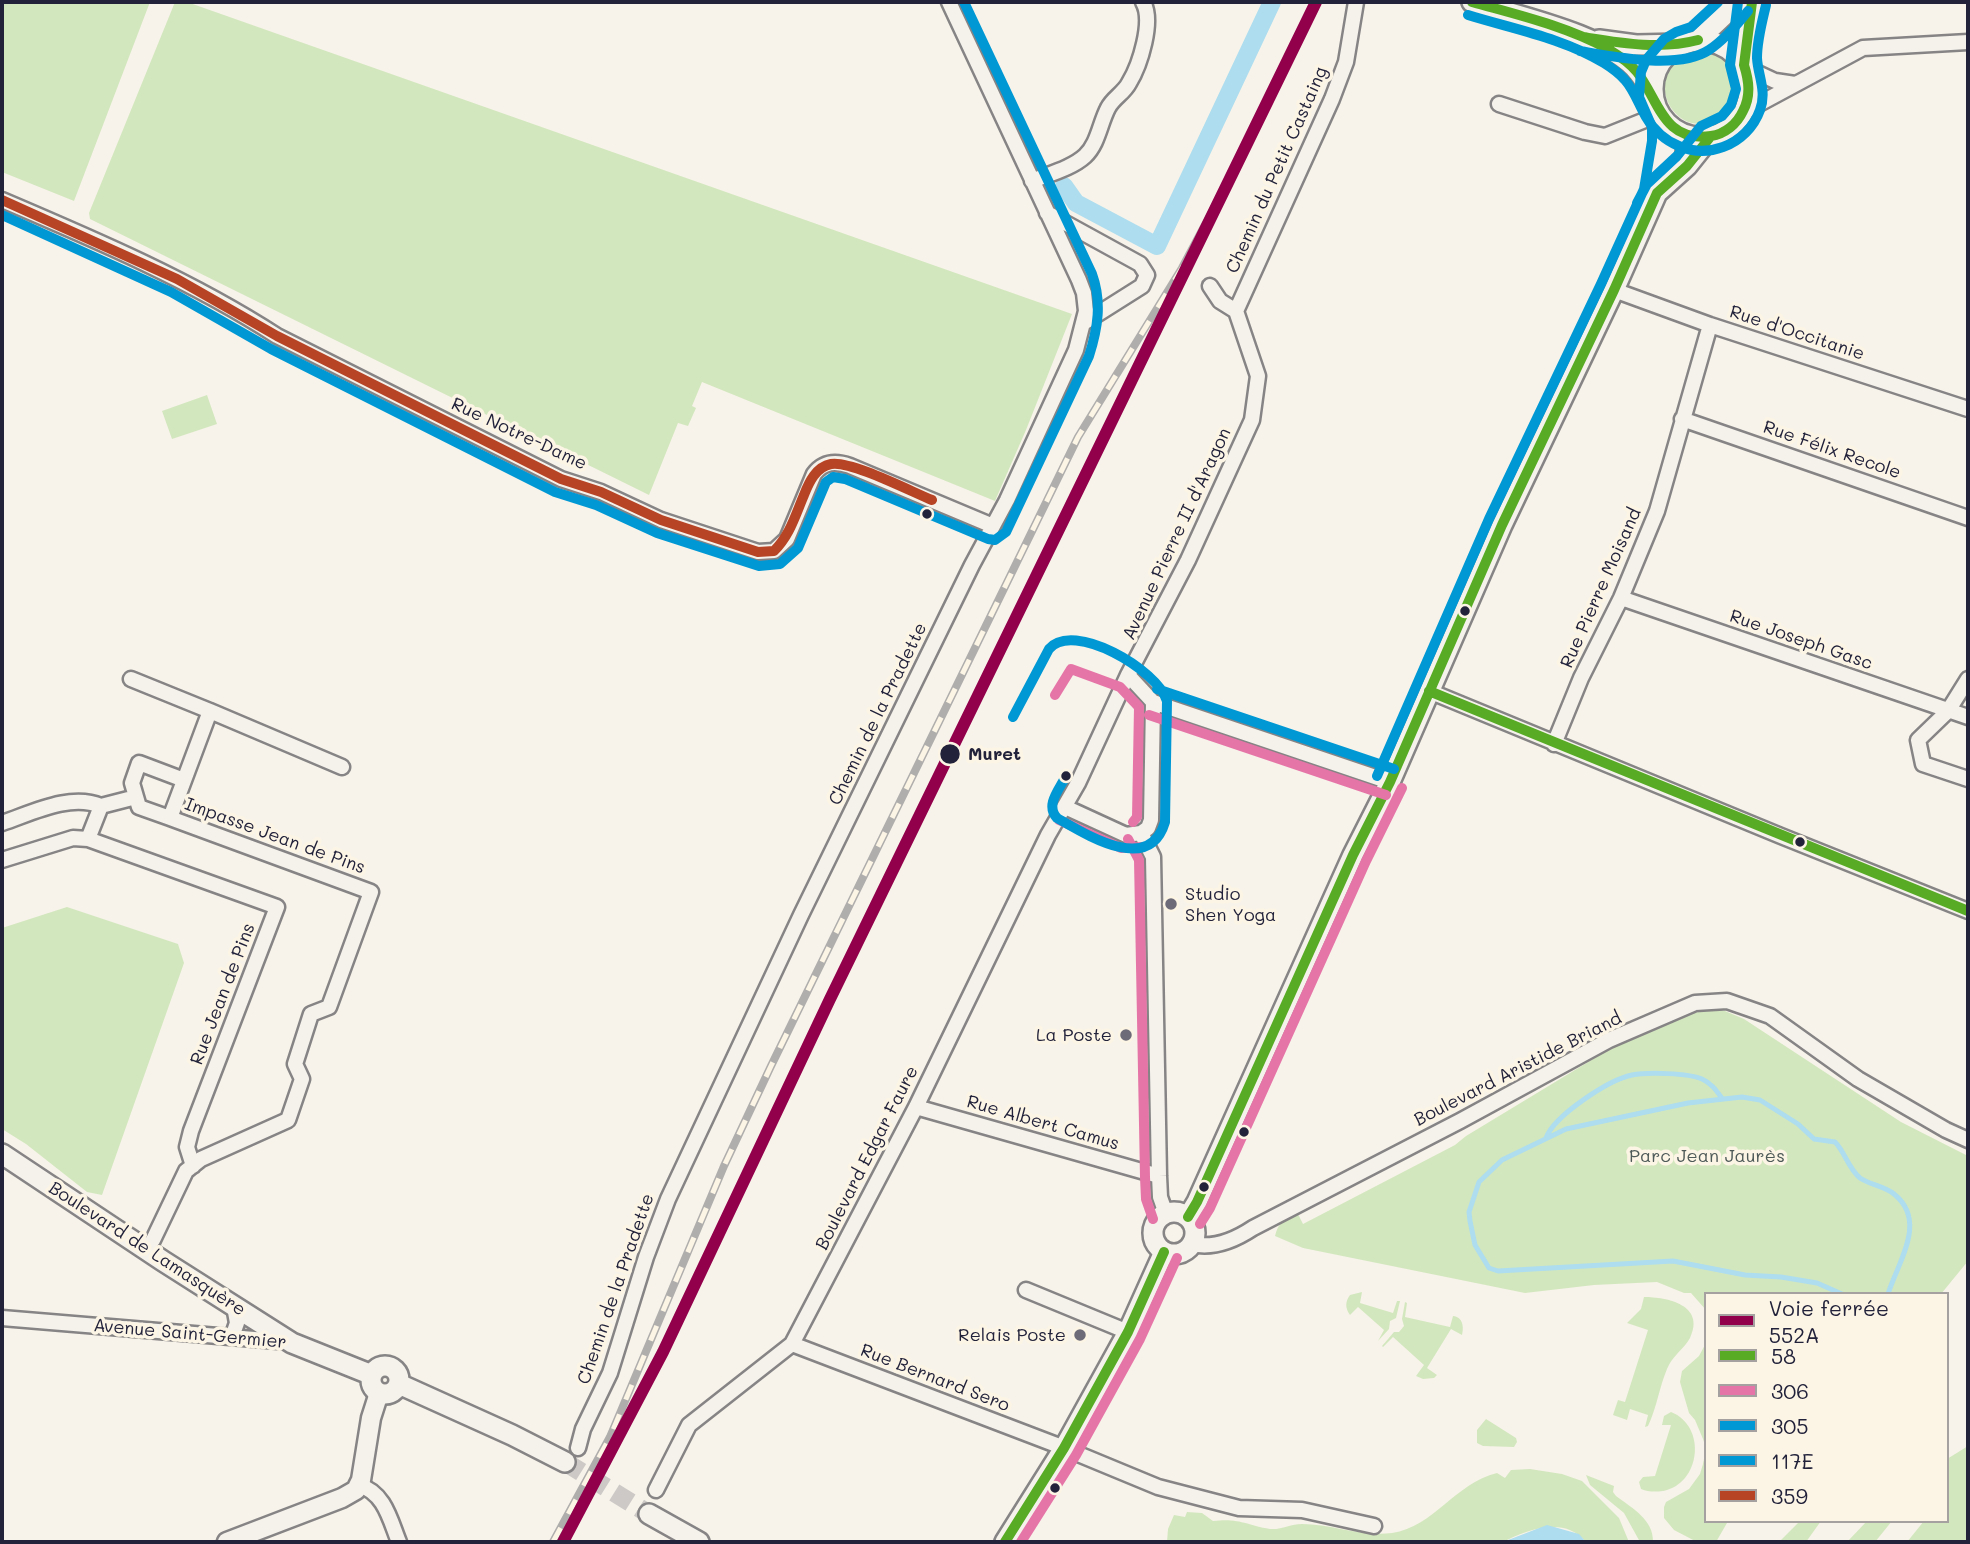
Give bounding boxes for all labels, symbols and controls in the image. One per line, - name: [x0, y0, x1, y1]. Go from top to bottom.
- street label: Chemin du Petit Castaing: [1222, 63, 1332, 277]
- street label: Rue d'Occitanie: [1727, 301, 1867, 365]
- street label: Rue Notre-Dame: [448, 393, 590, 475]
- street label: Rue Félix Recole: [1760, 416, 1904, 484]
- street label: Avenue Pierre II d'Aragon: [1118, 425, 1236, 643]
- street label: Rue Pierre Moisand: [1556, 505, 1646, 671]
- unlabelled marker: [920, 507, 934, 521]
- unlabelled marker: [1458, 604, 1472, 618]
- street label: Rue Joseph Gasc: [1727, 605, 1875, 675]
- street label: Chemin de la Pradette: [824, 619, 932, 809]
- marker: Muret: [938, 742, 962, 766]
- place label: Muret: [968, 743, 1021, 765]
- unlabelled marker: [1059, 769, 1073, 783]
- street label: Impasse Jean de Pins: [182, 793, 368, 879]
- unlabelled marker: [1793, 835, 1807, 849]
- place label: Studio Shen Yoga: [1185, 883, 1276, 926]
- marker: Studio Shen Yoga: [1163, 896, 1179, 912]
- street label: Rue Jean de Pins: [186, 920, 260, 1068]
- street label: Boulevard Aristide Briand: [1411, 1007, 1625, 1131]
- place label: La Poste: [1036, 1024, 1112, 1046]
- marker: La Poste: [1118, 1027, 1134, 1043]
- street label: Boulevard Edgar Faure: [811, 1062, 923, 1254]
- street label: Rue Albert Camus: [964, 1091, 1122, 1155]
- unlabelled marker: [1237, 1125, 1251, 1139]
- park label: Parc Jean Jaurès: [1629, 1145, 1785, 1167]
- street label: Boulevard de Lamasquère: [45, 1177, 249, 1321]
- unlabelled marker: [1197, 1180, 1211, 1194]
- street label: Chemin de la Pradette: [573, 1191, 659, 1387]
- legend: [1704, 1292, 1949, 1523]
- text: Voie ferrée 552A: [1769, 1294, 1889, 1348]
- street label: Avenue Saint-Germier: [92, 1315, 288, 1353]
- place label: Relais Poste: [958, 1324, 1066, 1346]
- marker: Relais Poste: [1072, 1327, 1088, 1343]
- street label: Rue Bernard Sero: [857, 1340, 1013, 1416]
- text: 58: [1771, 1342, 1796, 1369]
- text: 306: [1771, 1377, 1809, 1404]
- text: 305: [1771, 1412, 1809, 1439]
- text: 117E: [1771, 1447, 1813, 1474]
- unlabelled marker: [1048, 1481, 1062, 1495]
- text: 359: [1771, 1482, 1808, 1509]

